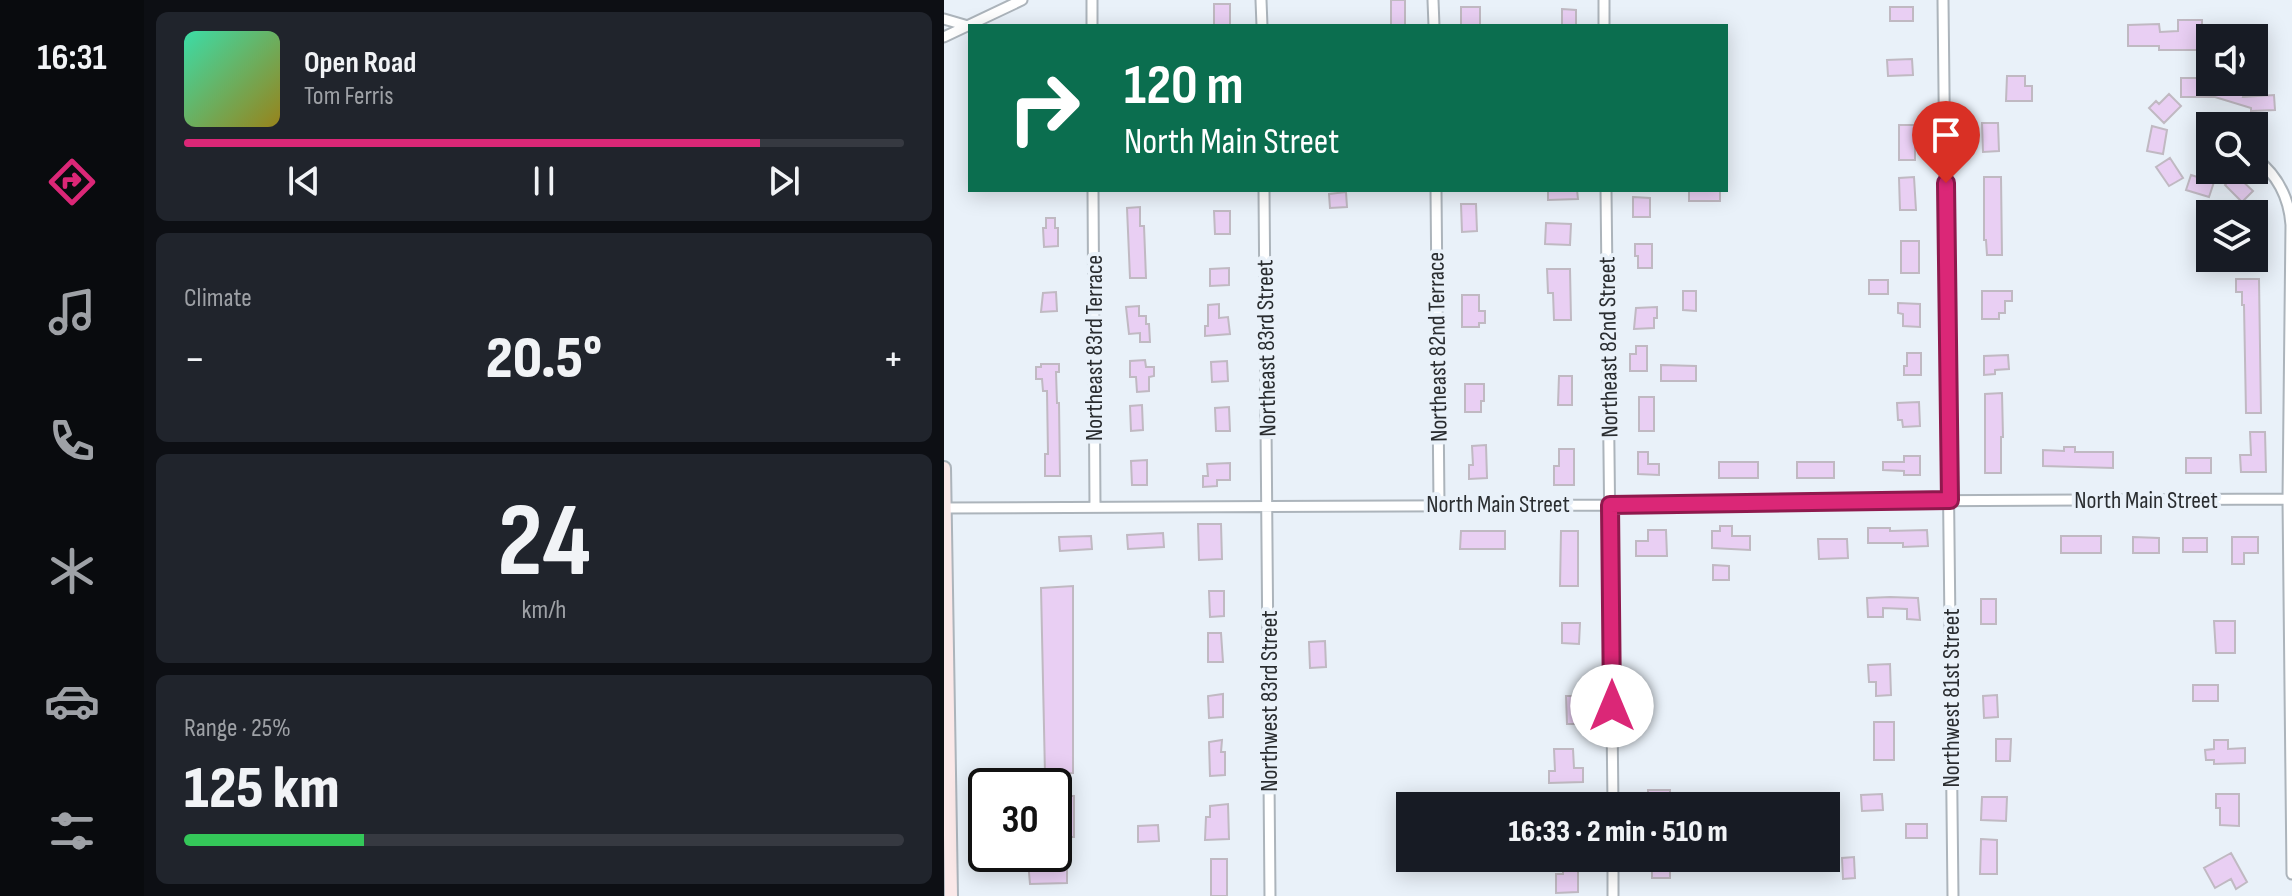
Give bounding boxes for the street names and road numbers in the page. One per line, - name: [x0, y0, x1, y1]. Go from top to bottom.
- street label: Northeast 82nd Terrace: [1421, 252, 1454, 442]
- street label: Northeast 83rd Terrace: [1080, 255, 1109, 441]
- street label: Northeast 82nd Street: [1592, 256, 1625, 438]
- street label: Northeast 83rd Street: [1250, 259, 1283, 437]
- street label: North Main Street: [2074, 486, 2218, 515]
- street label: North Main Street: [1426, 490, 1570, 519]
- street label: Northwest 81st Street: [1937, 608, 1966, 788]
- street label: Northwest 83rd Street: [1255, 610, 1284, 792]

